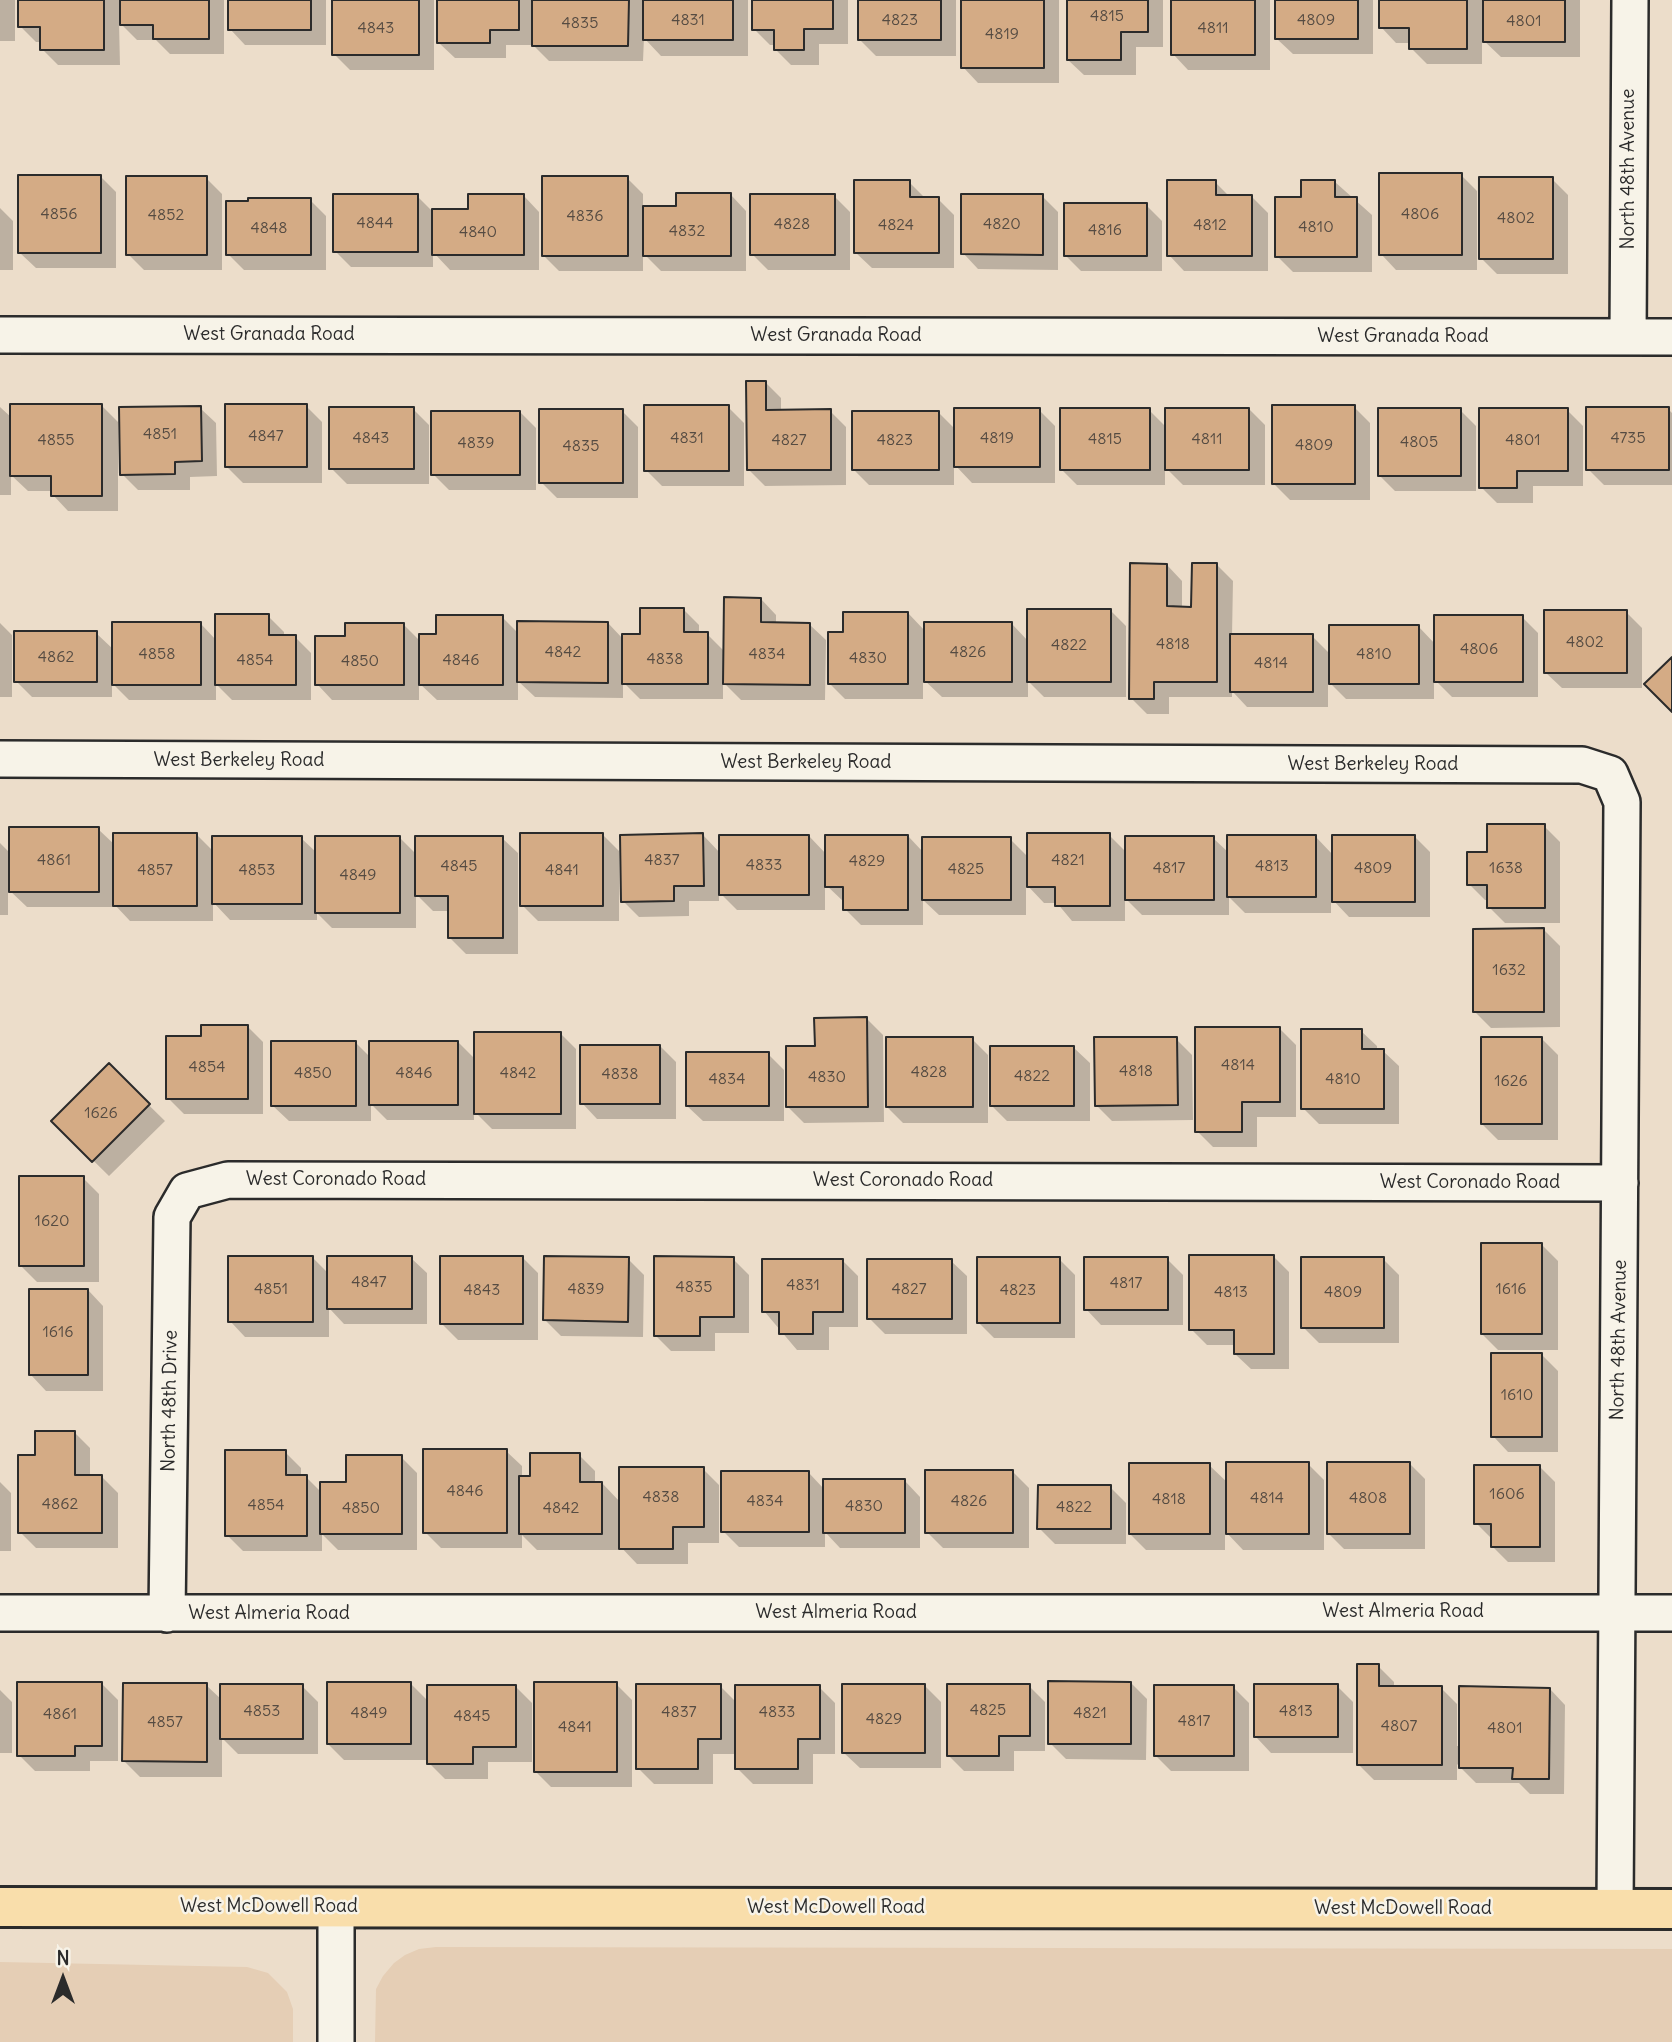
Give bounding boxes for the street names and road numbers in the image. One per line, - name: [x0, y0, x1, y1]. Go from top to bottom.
- street label: North 48th Avenue: [1618, 89, 1640, 249]
- street label: West Granada Road: [183, 324, 355, 346]
- street label: West Granada Road: [750, 325, 922, 347]
- street label: West Granada Road: [1317, 326, 1489, 348]
- street label: West Berkeley Road: [154, 750, 324, 772]
- street label: West Berkeley Road: [721, 752, 891, 774]
- street label: West Berkeley Road: [1288, 754, 1458, 776]
- street label: West Coronado Road: [246, 1169, 426, 1191]
- street label: West Coronado Road: [813, 1170, 993, 1192]
- street label: West Coronado Road: [1380, 1172, 1560, 1194]
- street label: North 48th Avenue: [1606, 1259, 1632, 1421]
- street label: North 48th Drive: [157, 1330, 183, 1472]
- street label: West Almeria Road: [1322, 1601, 1484, 1623]
- street label: West Almeria Road: [755, 1602, 917, 1624]
- street label: West Almeria Road: [188, 1603, 350, 1625]
- street label: West McDowell Road: [180, 1896, 358, 1918]
- street label: West McDowell Road: [747, 1897, 925, 1919]
- street label: West McDowell Road: [1314, 1898, 1492, 1920]

